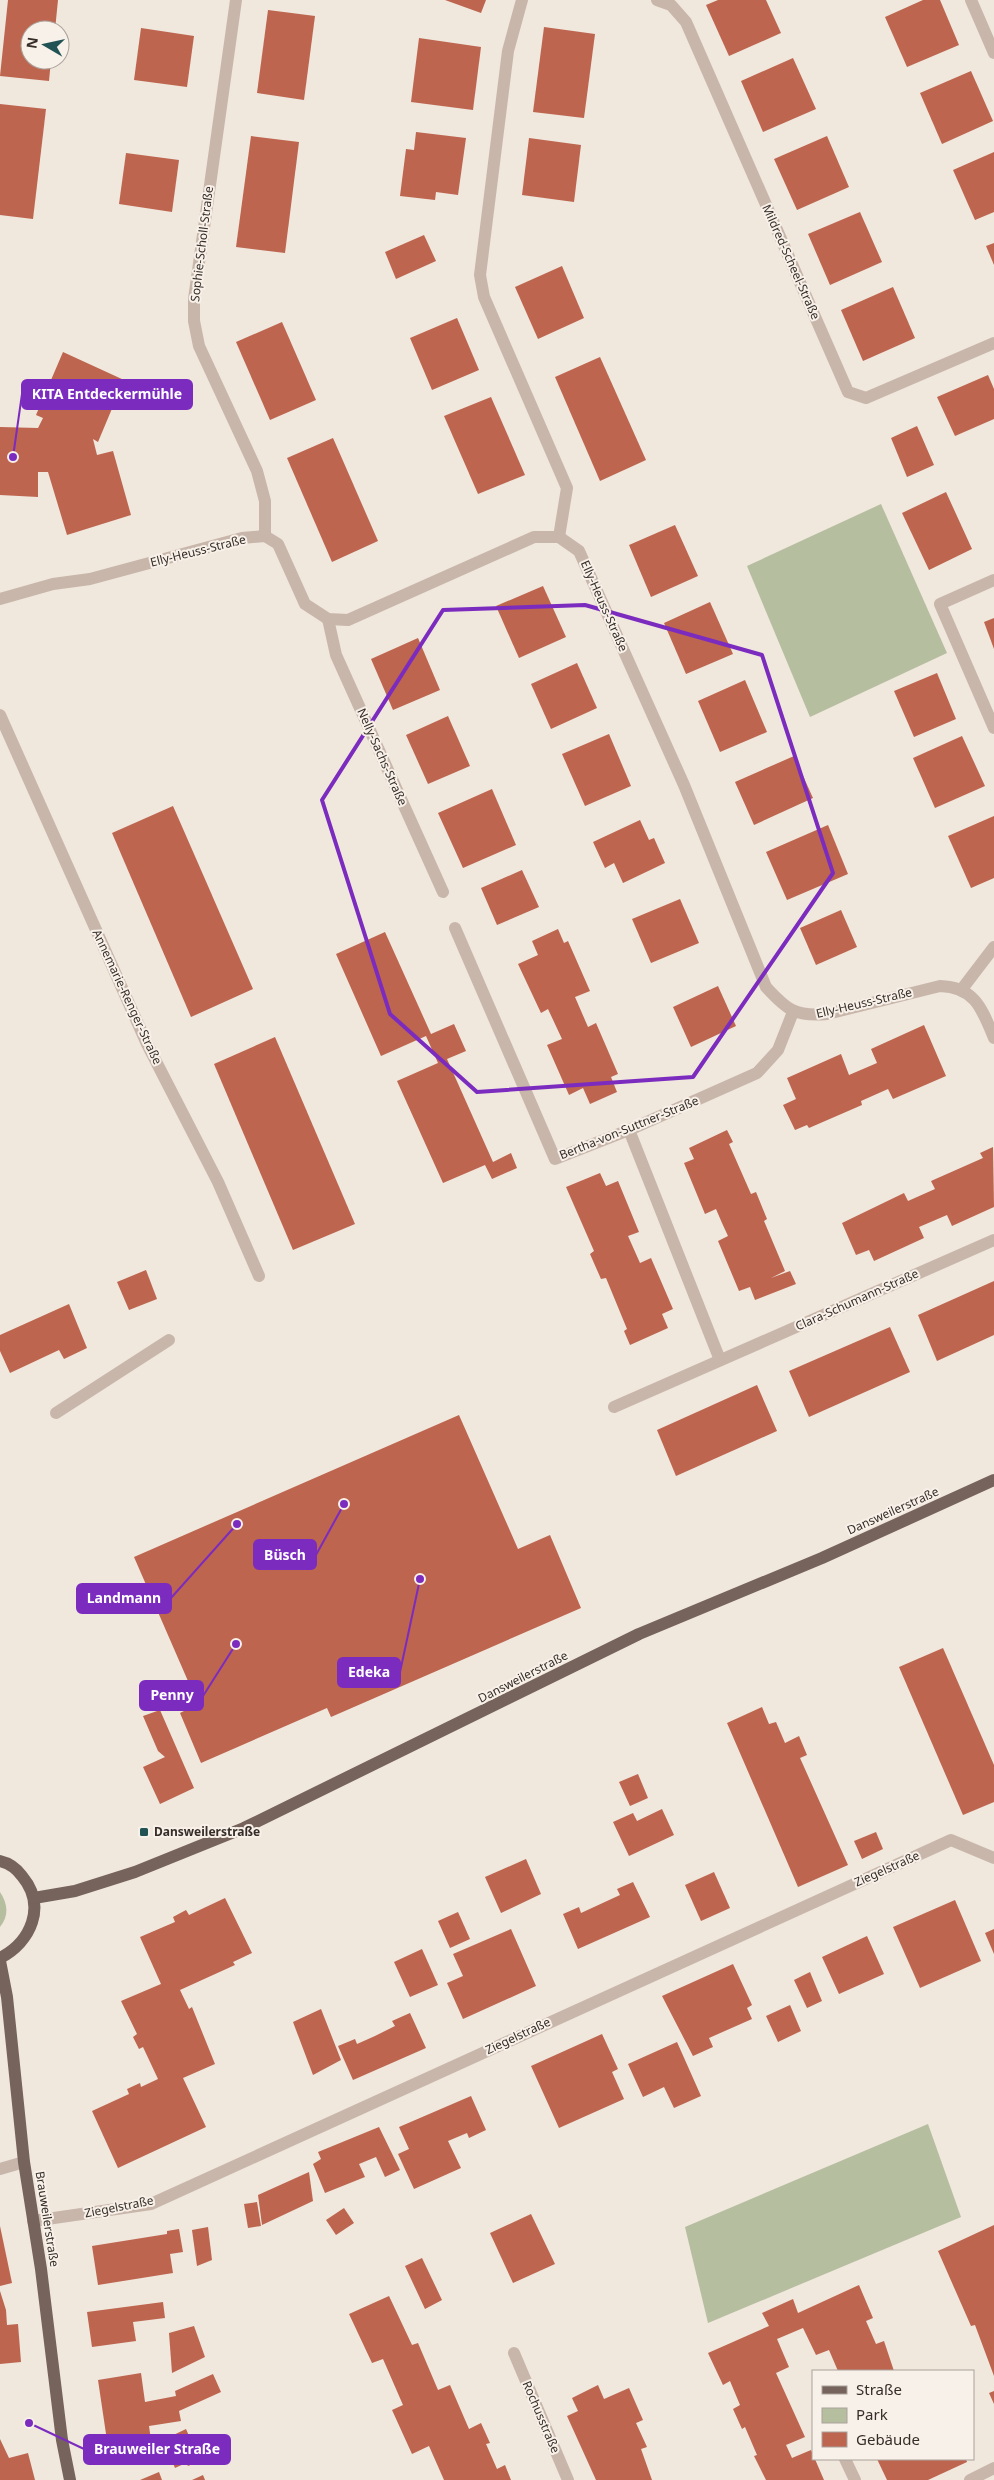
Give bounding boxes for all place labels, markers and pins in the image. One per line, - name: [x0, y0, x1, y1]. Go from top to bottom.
- callout: KITA Entdeckermühle: [22, 380, 192, 409]
- callout: Büsch: [254, 1540, 316, 1569]
- callout: Landmann: [77, 1584, 171, 1613]
- callout: Edeka: [338, 1658, 400, 1687]
- callout: Penny: [140, 1681, 203, 1710]
- place label: Dansweilerstraße: [154, 1823, 260, 1840]
- marker: Dansweilerstraße: [138, 1826, 150, 1838]
- callout: Brauweiler Straße: [84, 2435, 230, 2464]

